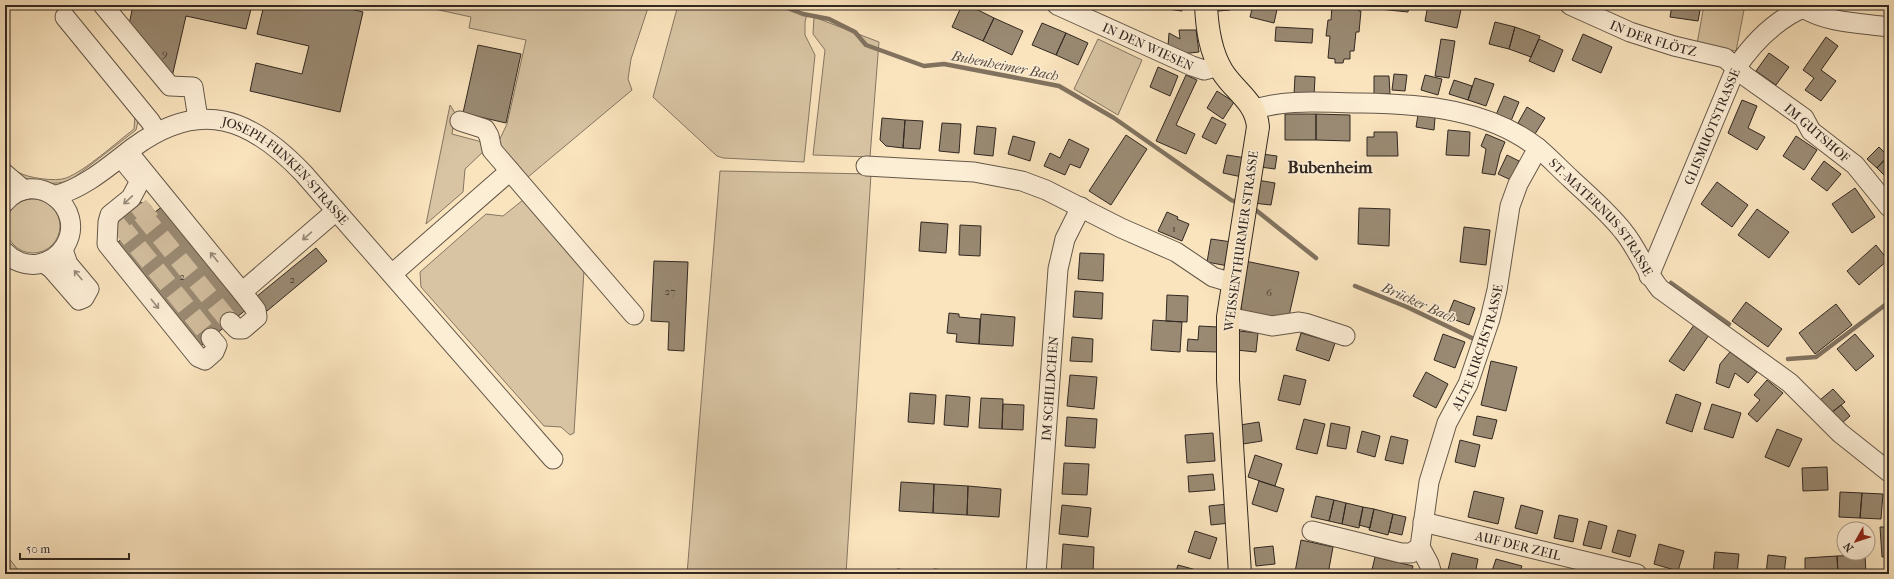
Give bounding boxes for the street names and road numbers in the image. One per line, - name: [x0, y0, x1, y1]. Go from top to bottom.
- street label: IN DER FLÖTZ: [1608, 17, 1699, 59]
- street label: IN DEN WIESEN: [1100, 19, 1196, 73]
- street label: GLISMUOTSTRASSE: [1681, 66, 1742, 187]
- street label: IM GUTSHOF: [1781, 101, 1853, 165]
- street label: JOSEPH-FUNKEN-STRASSE: [220, 113, 352, 227]
- street label: WEISSENTHURMER STRASSE: [1221, 150, 1261, 333]
- street label: ST.-MATERNUS-STRASSE: [1546, 155, 1656, 278]
- street label: ALTE KIRCHSTRASSE: [1447, 283, 1505, 413]
- street label: IM SCHILDCHEN: [1038, 335, 1061, 442]
- street label: AUF DER ZEIL: [1473, 527, 1563, 563]

